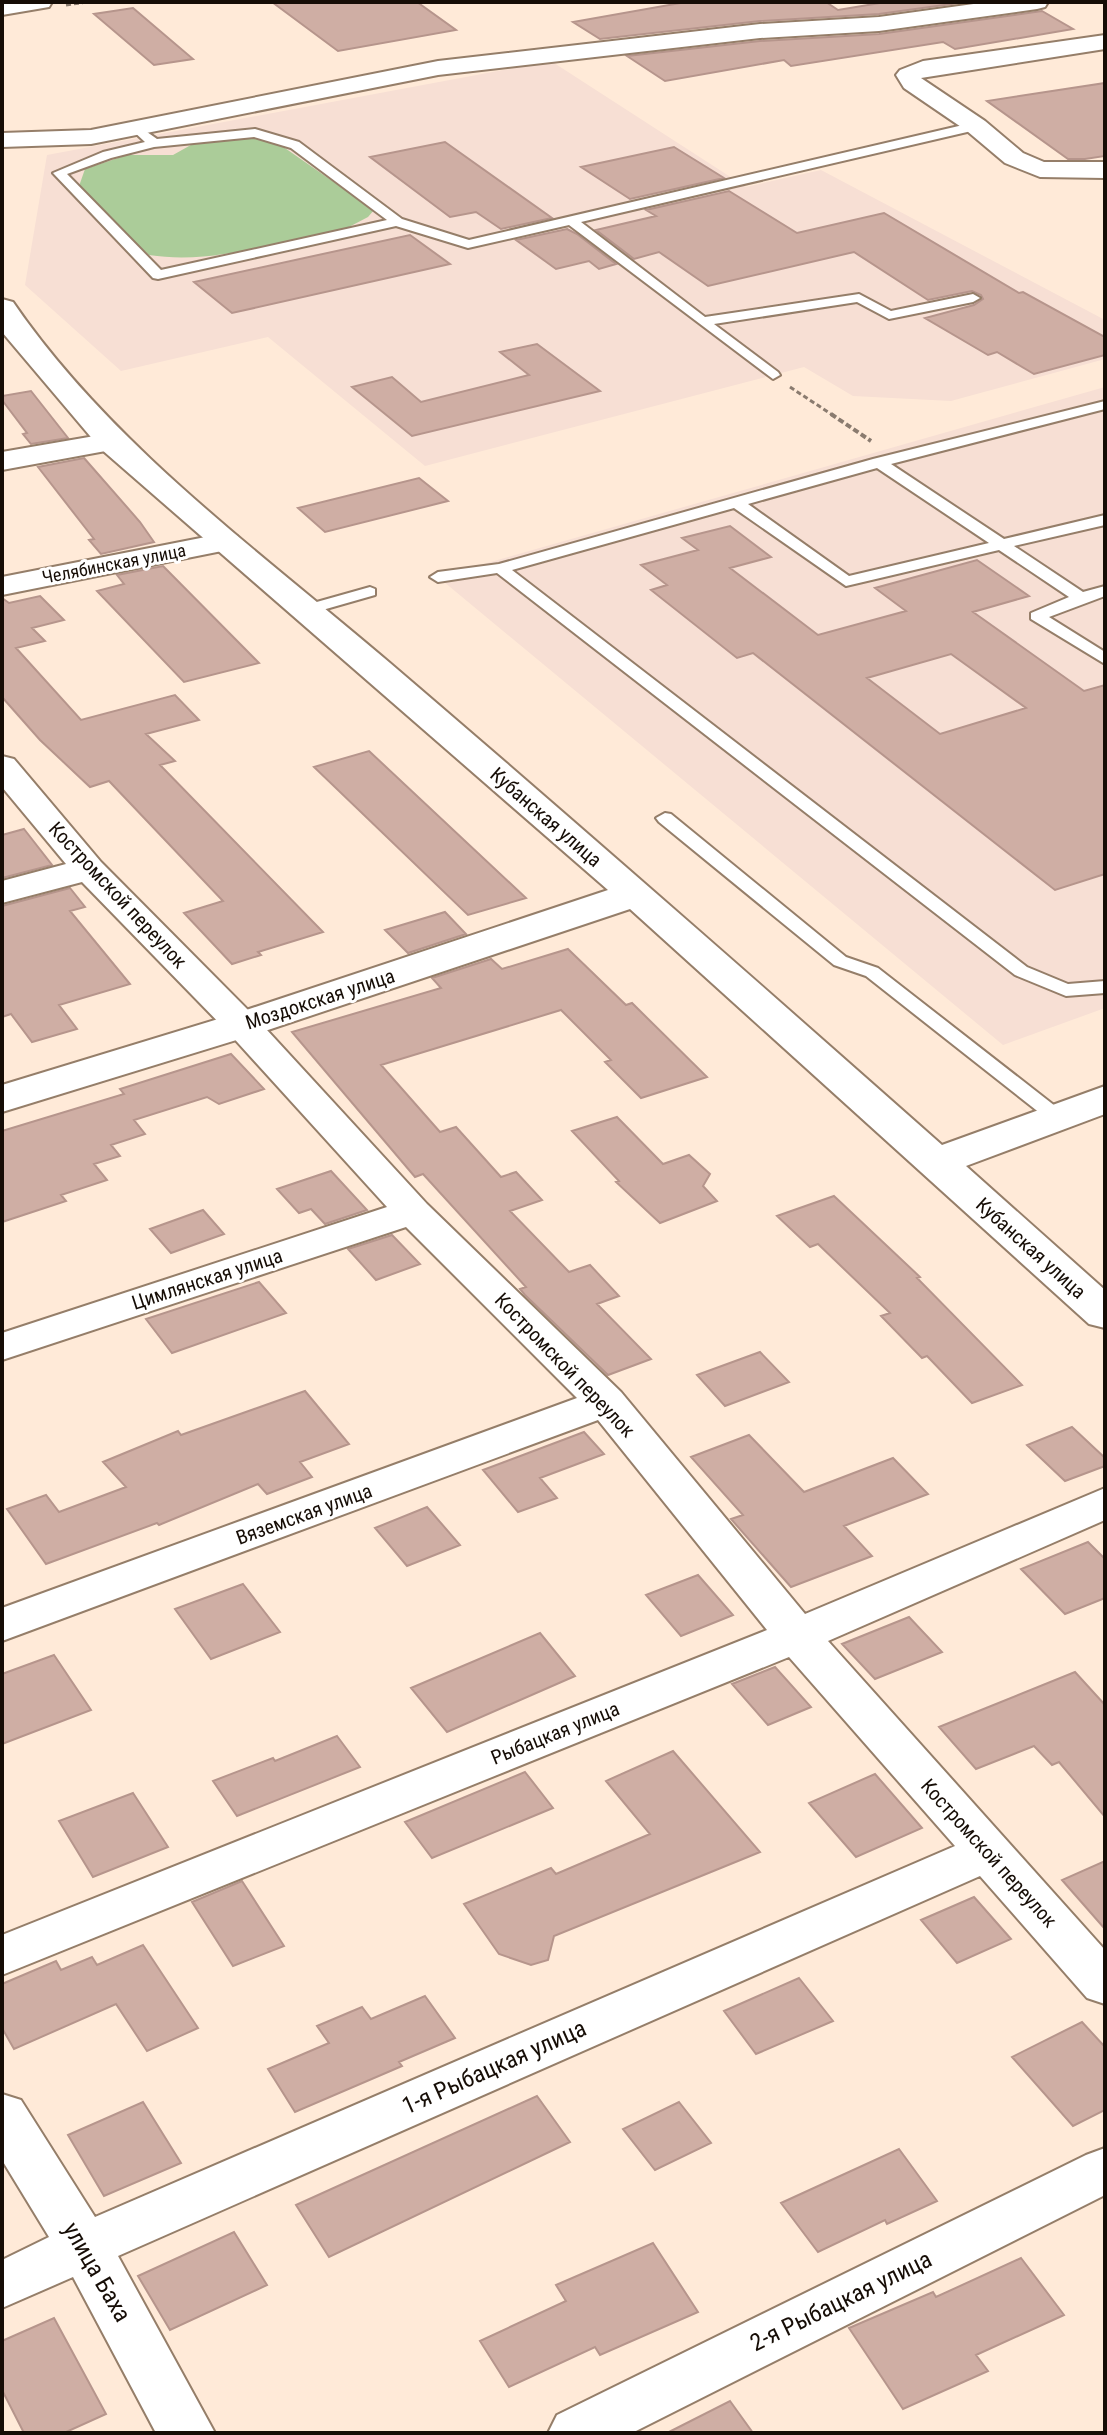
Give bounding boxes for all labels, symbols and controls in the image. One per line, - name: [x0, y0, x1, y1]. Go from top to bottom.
- street label: Челябинская улица: [40, 539, 188, 588]
- street label: Кубанская улица: [485, 762, 607, 872]
- street label: Костромской переулок: [44, 817, 192, 973]
- street label: Моздокская улица: [242, 964, 398, 1034]
- street label: Кубанская улица: [971, 1192, 1091, 1304]
- street label: Цимлянская улица: [129, 1243, 285, 1315]
- street label: Костромской переулок: [490, 1288, 640, 1442]
- street label: Вяземская улица: [233, 1478, 375, 1550]
- street label: Рыбацкая улица: [487, 1696, 623, 1770]
- street label: Костромской переулок: [916, 1774, 1062, 1932]
- street label: 1-я Рыбацкая улица: [398, 2014, 590, 2120]
- street label: улица Баха: [57, 2217, 137, 2327]
- street label: 2-я Рыбацкая улица: [746, 2245, 936, 2357]

